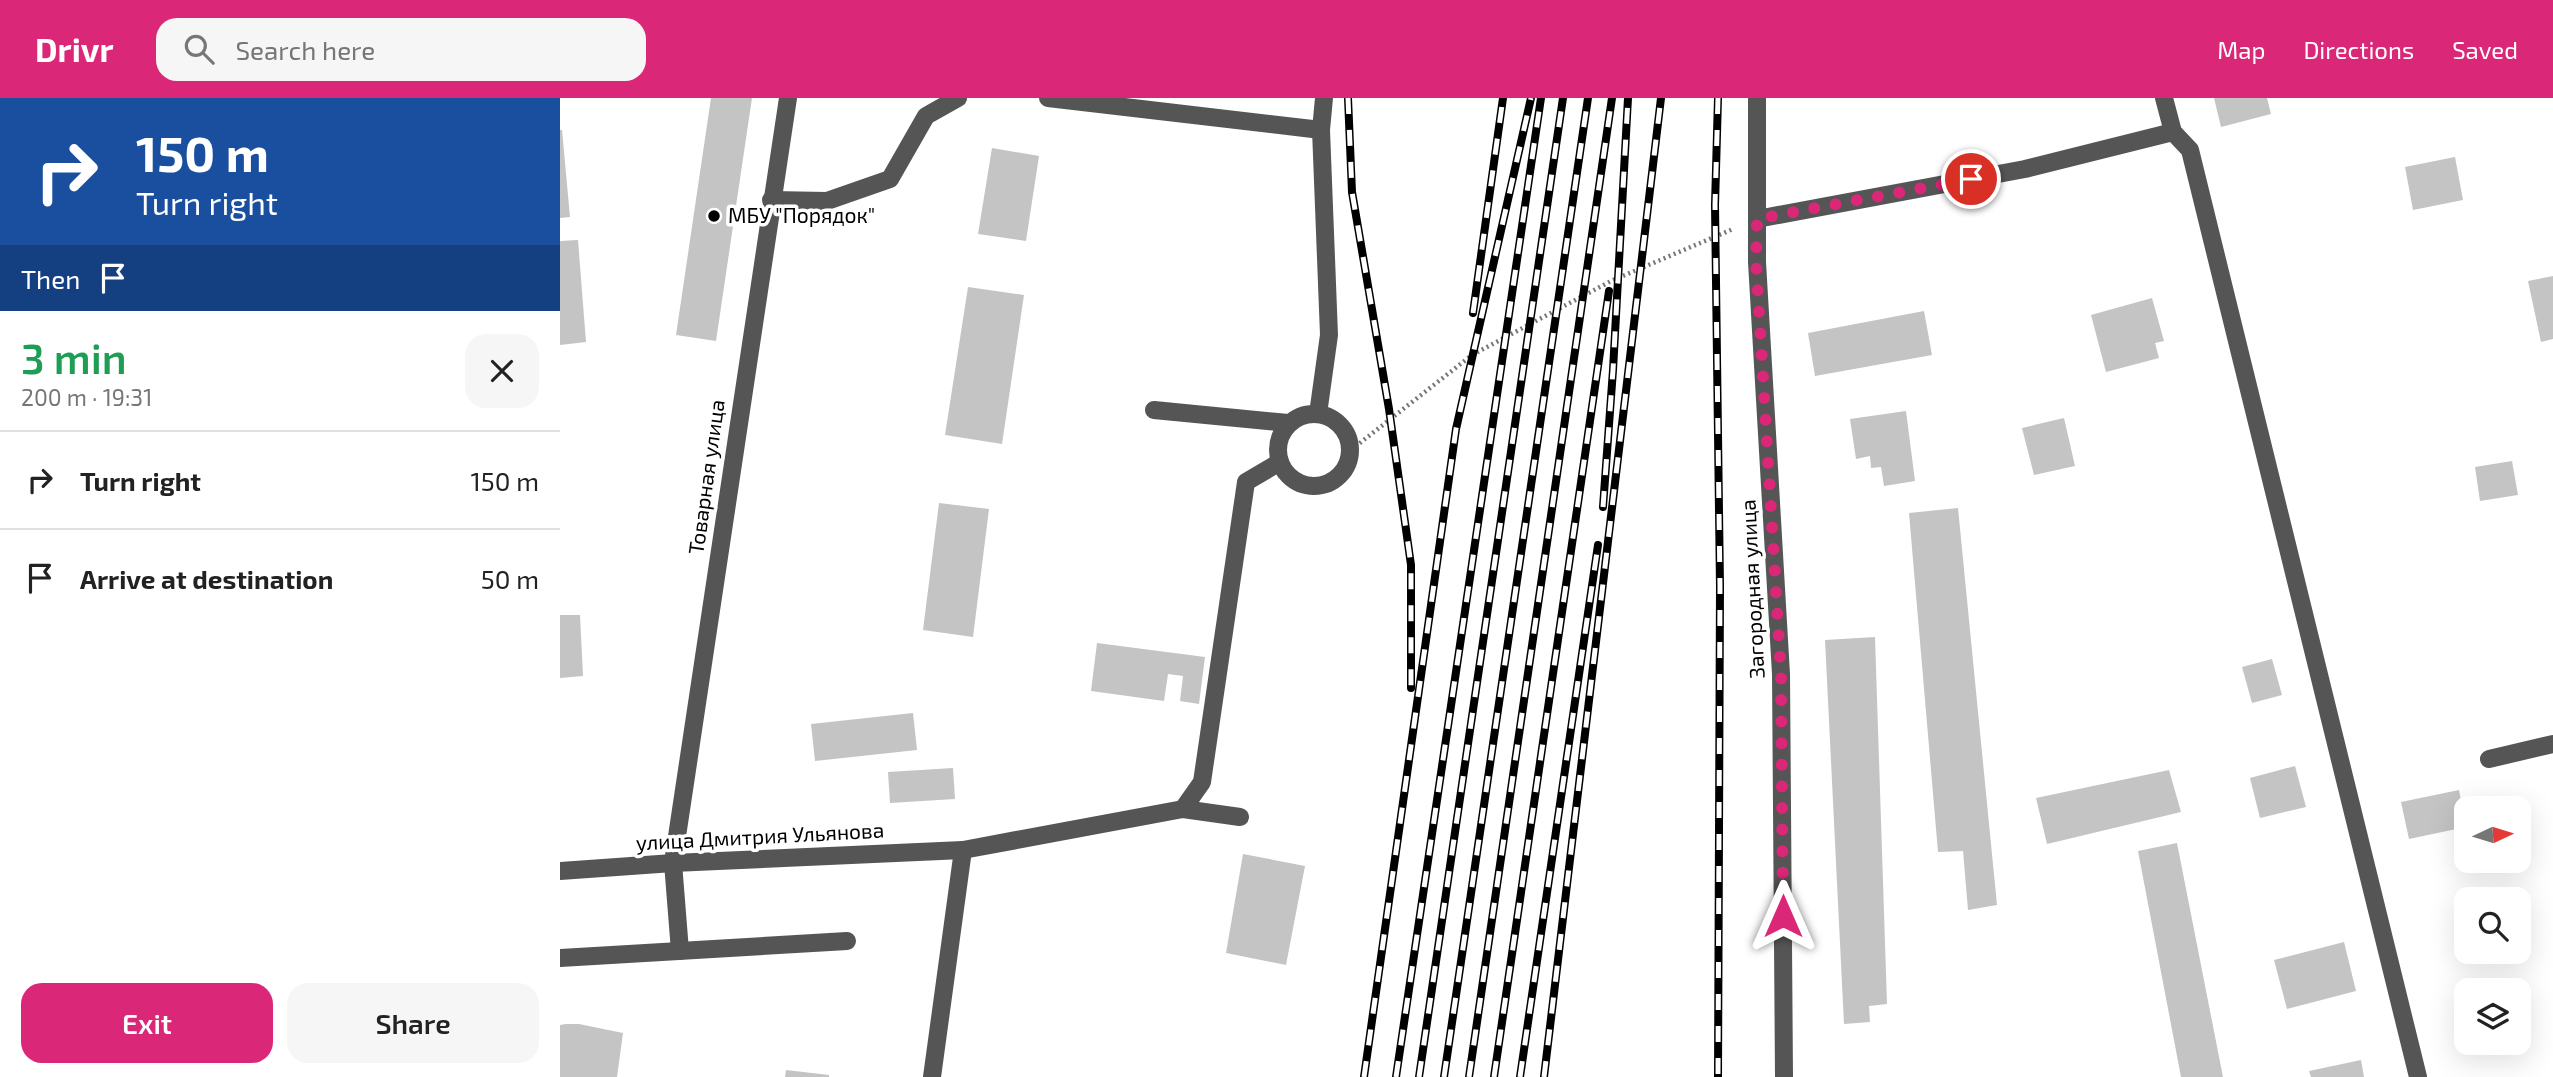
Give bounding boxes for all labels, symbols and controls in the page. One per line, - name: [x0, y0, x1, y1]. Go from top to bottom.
- search box: [156, 18, 646, 81]
- text: Drivr: [35, 29, 114, 69]
- icon: search: [180, 30, 218, 68]
- text: Search here: [236, 34, 375, 65]
- text: Map: [2217, 35, 2265, 64]
- text: Directions: [2303, 35, 2414, 64]
- text: Saved: [2452, 35, 2518, 64]
- text: 150 m: [136, 123, 269, 182]
- icon: right: [21, 126, 112, 217]
- pin: [1941, 149, 2001, 209]
- icon: arrive: [1952, 160, 1990, 198]
- text: Turn right: [136, 183, 278, 221]
- place label: МБУ "Порядок": [728, 202, 875, 227]
- marker: МБУ "Порядок": [706, 208, 722, 224]
- icon: arrive: [94, 259, 132, 297]
- text: Then: [21, 263, 80, 294]
- text: 3 min: [21, 332, 127, 382]
- button: close: [465, 334, 539, 408]
- text: 200 m · 19:31: [21, 383, 152, 411]
- street label: Товарная улица: [682, 398, 730, 556]
- icon: right: [21, 461, 59, 499]
- text: Turn right: [80, 465, 201, 496]
- text: 150 m: [470, 465, 539, 496]
- street label: Загородная улица: [1734, 499, 1770, 679]
- icon: arrive: [21, 559, 59, 597]
- text: Arrive at destination: [80, 563, 333, 594]
- text: 50 m: [481, 563, 539, 594]
- north arrow: [2454, 796, 2530, 873]
- map controls: [2454, 796, 2531, 1055]
- street label: улица Дмитрия Ульянова: [635, 817, 885, 855]
- position arrow: [1746, 879, 1820, 953]
- button: search: [2454, 887, 2531, 964]
- button: layers: [2454, 978, 2531, 1055]
- button: Exit: [21, 983, 273, 1063]
- button: Share: [287, 983, 539, 1063]

